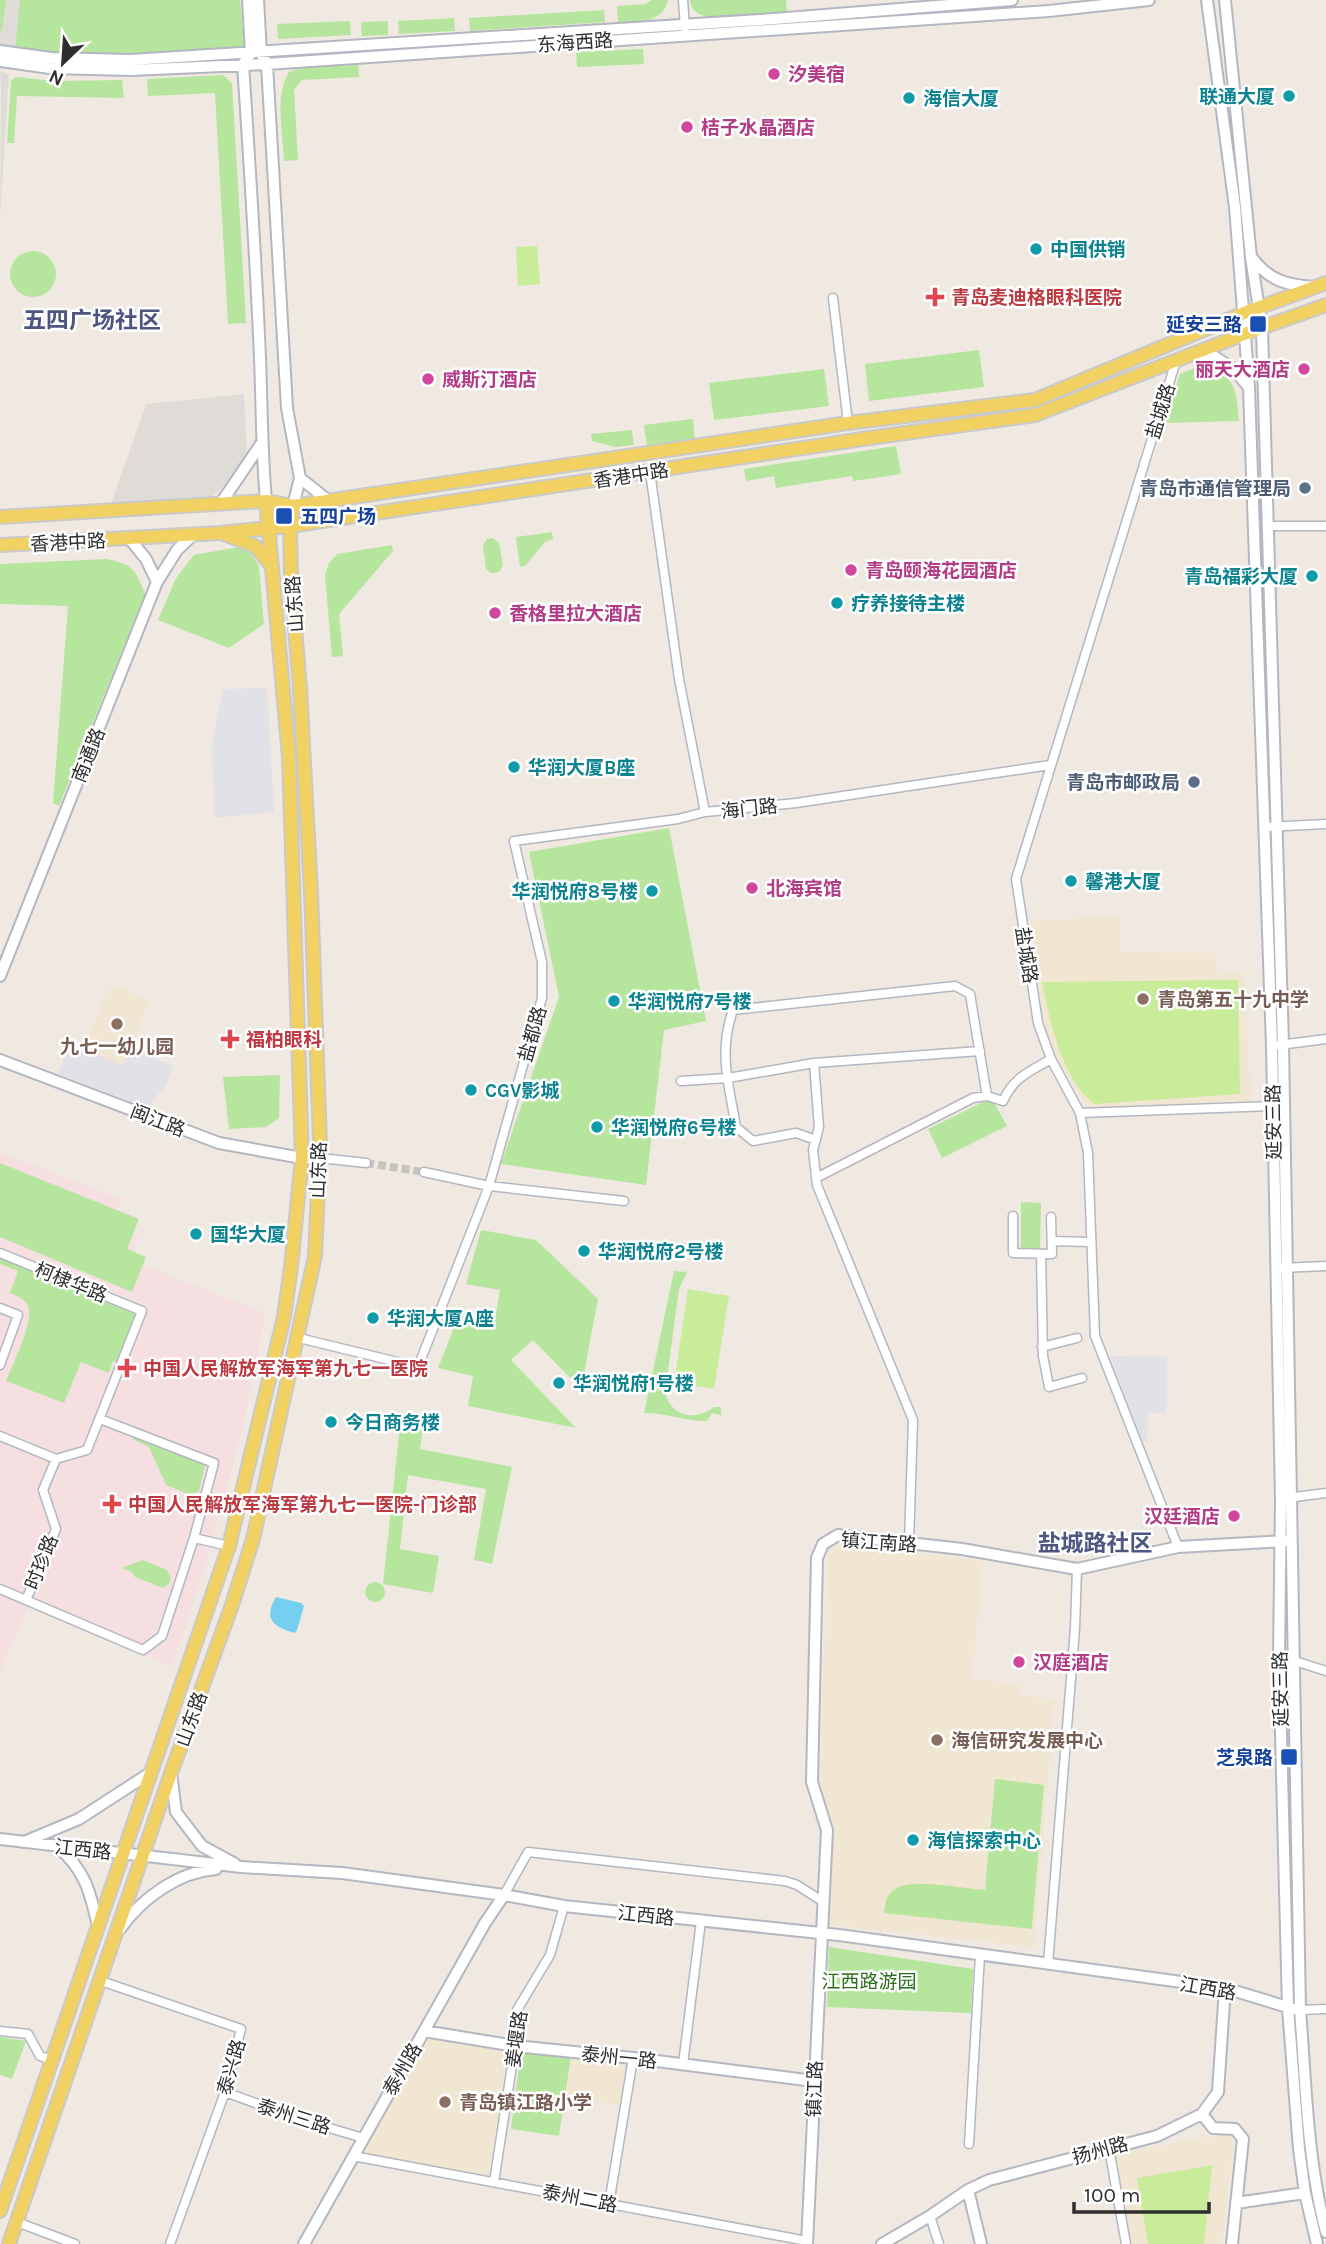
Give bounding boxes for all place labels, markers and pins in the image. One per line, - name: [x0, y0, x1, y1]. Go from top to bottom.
- place label: 汐美宿: [788, 64, 845, 86]
- marker: 汐美宿: [766, 66, 782, 82]
- place label: 联通大厦: [1199, 86, 1275, 108]
- place label: 海信大厦: [923, 88, 999, 110]
- marker: 联通大厦: [1281, 88, 1297, 104]
- marker: 海信大厦: [901, 90, 917, 106]
- place label: 桔子水晶酒店: [701, 117, 815, 139]
- marker: 桔子水晶酒店: [679, 119, 695, 135]
- place label: 中国供销: [1050, 239, 1126, 261]
- marker: 中国供销: [1028, 241, 1044, 257]
- marker: 青岛麦迪格眼科医院: [925, 287, 945, 307]
- place label: 青岛麦迪格眼科医院: [951, 287, 1122, 309]
- place label: 延安三路: [1166, 314, 1242, 336]
- marker: 延安三路: [1248, 314, 1268, 334]
- place label: 丽天大酒店: [1195, 359, 1290, 381]
- marker: 丽天大酒店: [1296, 361, 1312, 377]
- place label: 威斯汀酒店: [442, 369, 537, 391]
- marker: 威斯汀酒店: [420, 371, 436, 387]
- place label: 青岛市通信管理局: [1139, 478, 1291, 500]
- marker: 青岛市通信管理局: [1297, 480, 1313, 496]
- marker: 五四广场: [274, 506, 294, 526]
- place label: 五四广场: [300, 506, 376, 528]
- place label: 青岛颐海花园酒店: [865, 560, 1017, 582]
- marker: 青岛颐海花园酒店: [843, 562, 859, 578]
- place label: 青岛福彩大厦: [1184, 566, 1298, 588]
- marker: 青岛福彩大厦: [1304, 568, 1320, 584]
- place label: 疗养接待主楼: [851, 593, 965, 615]
- marker: 疗养接待主楼: [829, 595, 845, 611]
- place label: 香格里拉大酒店: [509, 603, 642, 625]
- marker: 香格里拉大酒店: [487, 605, 503, 621]
- place label: 华润大厦B座: [528, 757, 635, 779]
- marker: 华润大厦B座: [506, 759, 522, 775]
- place label: 青岛市邮政局: [1066, 772, 1180, 794]
- marker: 青岛市邮政局: [1186, 774, 1202, 790]
- place label: 馨港大厦: [1085, 871, 1161, 893]
- marker: 馨港大厦: [1063, 873, 1079, 889]
- place label: 北海宾馆: [766, 878, 842, 900]
- marker: 北海宾馆: [744, 880, 760, 896]
- place label: 华润悦府8号楼: [512, 881, 638, 903]
- marker: 华润悦府8号楼: [644, 883, 660, 899]
- place label: 青岛第五十九中学: [1157, 989, 1309, 1011]
- place label: 华润悦府7号楼: [628, 991, 751, 1013]
- marker: 青岛第五十九中学: [1135, 991, 1151, 1007]
- marker: 华润悦府7号楼: [606, 993, 622, 1009]
- marker: 九七一幼儿园: [109, 1016, 125, 1032]
- marker: 福柏眼科: [220, 1029, 240, 1049]
- place label: 福柏眼科: [246, 1029, 322, 1051]
- place label: 九七一幼儿园: [60, 1036, 174, 1058]
- place label: CGV影城: [485, 1080, 559, 1102]
- marker: CGV影城: [463, 1082, 479, 1098]
- place label: 华润悦府6号楼: [611, 1117, 737, 1139]
- marker: 华润悦府6号楼: [589, 1119, 605, 1135]
- place label: 国华大厦: [210, 1224, 286, 1246]
- marker: 国华大厦: [188, 1226, 204, 1242]
- place label: 华润悦府2号楼: [598, 1241, 724, 1263]
- marker: 华润悦府2号楼: [576, 1243, 592, 1259]
- place label: 华润大厦A座: [387, 1308, 494, 1330]
- marker: 华润大厦A座: [365, 1310, 381, 1326]
- marker: 中国人民解放军海军第九七一医院: [117, 1358, 137, 1378]
- place label: 中国人民解放军海军第九七一医院: [143, 1358, 428, 1380]
- place label: 华润悦府1号楼: [573, 1373, 694, 1395]
- marker: 华润悦府1号楼: [551, 1375, 567, 1391]
- place label: 今日商务楼: [345, 1412, 440, 1434]
- marker: 今日商务楼: [323, 1414, 339, 1430]
- marker: 中国人民解放军海军第九七一医院-门诊部: [102, 1494, 122, 1514]
- place label: 中国人民解放军海军第九七一医院-门诊部: [128, 1494, 477, 1516]
- place label: 汉廷酒店: [1144, 1506, 1220, 1528]
- marker: 汉廷酒店: [1226, 1508, 1242, 1524]
- place label: 汉庭酒店: [1033, 1652, 1109, 1674]
- marker: 汉庭酒店: [1011, 1654, 1027, 1670]
- place label: 海信研究发展中心: [951, 1730, 1103, 1752]
- marker: 海信研究发展中心: [929, 1732, 945, 1748]
- place label: 芝泉路: [1216, 1747, 1273, 1769]
- marker: 芝泉路: [1279, 1747, 1299, 1767]
- place label: 海信探索中心: [927, 1830, 1041, 1852]
- marker: 海信探索中心: [905, 1832, 921, 1848]
- place label: 青岛镇江路小学: [459, 2092, 592, 2114]
- marker: 青岛镇江路小学: [437, 2094, 453, 2110]

